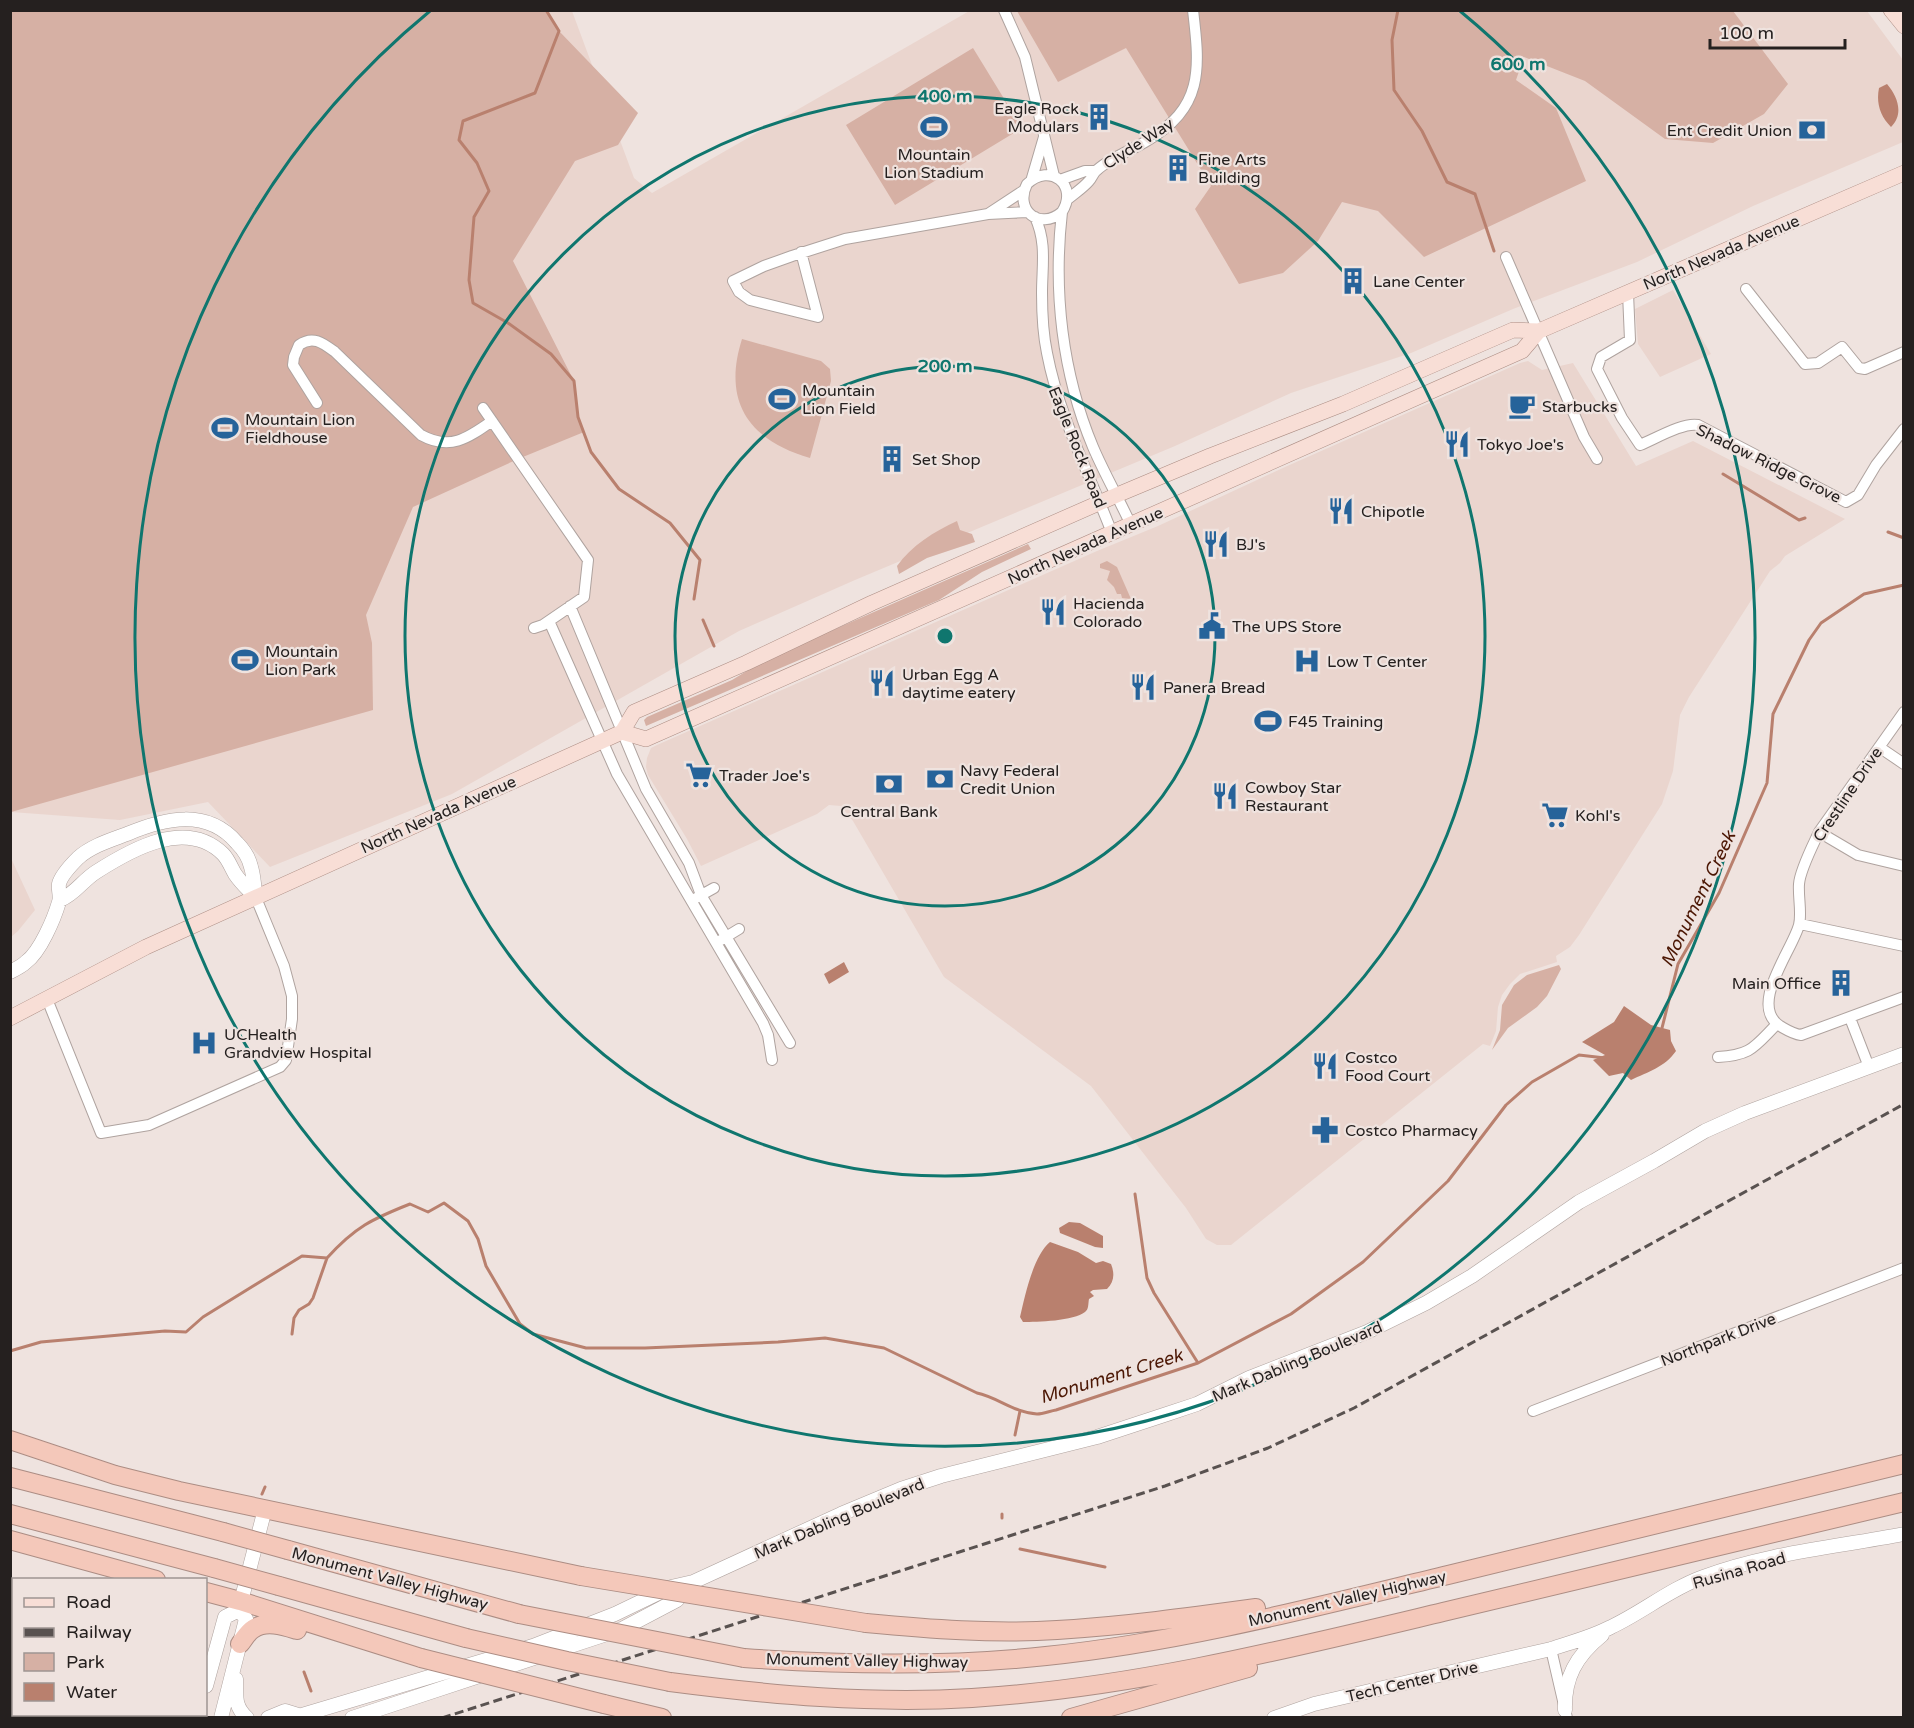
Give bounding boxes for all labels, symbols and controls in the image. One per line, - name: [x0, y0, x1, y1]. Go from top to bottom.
- scale bar: [1710, 12, 1845, 50]
- text: 100 m: [1719, 22, 1774, 44]
- text: 600 m: [1490, 53, 1546, 75]
- text: 400 m: [917, 85, 973, 107]
- place label: Eagle Rock Modulars: [994, 99, 1079, 137]
- building icon: Eagle Rock Modulars: [1084, 102, 1114, 132]
- sports icon: Mountain Lion Stadium: [919, 112, 949, 142]
- street label: Clyde Way: [1100, 113, 1178, 174]
- bank icon: Ent Credit Union: [1797, 115, 1827, 145]
- place label: Ent Credit Union: [1667, 121, 1792, 141]
- place label: Mountain Lion Stadium: [884, 145, 984, 183]
- place label: Fine Arts Building: [1198, 150, 1266, 188]
- building icon: Fine Arts Building: [1163, 153, 1193, 183]
- street label: North Nevada Avenue: [1640, 211, 1803, 295]
- building icon: Lane Center: [1338, 266, 1368, 296]
- place label: Lane Center: [1373, 272, 1466, 292]
- text: 200 m: [917, 355, 973, 377]
- place label: Mountain Lion Field: [802, 381, 876, 419]
- sports icon: Mountain Lion Field: [767, 384, 797, 414]
- street label: Eagle Rock Road: [1044, 384, 1111, 511]
- cafe icon: Starbucks: [1507, 391, 1537, 421]
- place label: Starbucks: [1542, 397, 1617, 417]
- place label: Mountain Lion Fieldhouse: [245, 410, 355, 448]
- sports icon: Mountain Lion Fieldhouse: [210, 413, 240, 443]
- street label: Shadow Ridge Grove: [1693, 420, 1844, 508]
- restaurant icon: Tokyo Joe's: [1442, 429, 1472, 459]
- place label: Tokyo Joe's: [1477, 435, 1564, 455]
- building icon: Set Shop: [877, 444, 907, 474]
- place label: Set Shop: [912, 450, 980, 470]
- restaurant icon: Chipotle: [1326, 496, 1356, 526]
- place label: Chipotle: [1361, 502, 1425, 522]
- street label: North Nevada Avenue: [1005, 503, 1166, 589]
- restaurant icon: BJ's: [1201, 529, 1231, 559]
- place label: BJ's: [1236, 535, 1266, 555]
- place label: Hacienda Colorado: [1073, 594, 1144, 632]
- restaurant icon: Hacienda Colorado: [1038, 597, 1068, 627]
- public building icon: The UPS Store: [1197, 611, 1227, 641]
- place label: The UPS Store: [1232, 617, 1342, 637]
- centre of rings: [935, 626, 955, 646]
- place label: Mountain Lion Park: [265, 642, 338, 680]
- sports icon: Mountain Lion Park: [230, 645, 260, 675]
- hospital icon: Low T Center: [1292, 646, 1322, 676]
- place label: Low T Center: [1327, 652, 1428, 672]
- place label: Urban Egg A daytime eatery: [902, 665, 1016, 703]
- restaurant icon: Urban Egg A daytime eatery: [867, 668, 897, 698]
- restaurant icon: Panera Bread: [1128, 672, 1158, 702]
- place label: Panera Bread: [1163, 678, 1265, 698]
- sports icon: F45 Training: [1253, 706, 1283, 736]
- place label: F45 Training: [1288, 712, 1383, 732]
- street label: Crestline Drive: [1809, 743, 1887, 846]
- supermarket icon: Trader Joe's: [684, 760, 714, 790]
- place label: Navy Federal Credit Union: [960, 761, 1059, 799]
- bank icon: Navy Federal Credit Union: [925, 764, 955, 794]
- place label: Trader Joe's: [719, 766, 810, 786]
- bank icon: Central Bank: [874, 769, 904, 799]
- street label: North Nevada Avenue: [358, 772, 519, 858]
- place label: Cowboy Star Restaurant: [1245, 778, 1342, 816]
- restaurant icon: Cowboy Star Restaurant: [1210, 781, 1240, 811]
- supermarket icon: Kohl's: [1540, 800, 1570, 830]
- place label: Central Bank: [840, 802, 938, 822]
- place label: Kohl's: [1575, 806, 1620, 826]
- water label: Monument Creek: [1656, 827, 1741, 970]
- building icon: Main Office: [1826, 968, 1856, 998]
- place label: Main Office: [1732, 974, 1821, 994]
- place label: UCHealth Grandview Hospital: [224, 1025, 372, 1063]
- hospital icon: UCHealth Grandview Hospital: [189, 1028, 219, 1058]
- place label: Costco Food Court: [1345, 1048, 1430, 1086]
- restaurant icon: Costco Food Court: [1310, 1051, 1340, 1081]
- pharmacy icon: Costco Pharmacy: [1310, 1115, 1340, 1145]
- place label: Costco Pharmacy: [1345, 1121, 1478, 1141]
- street label: Northpark Drive: [1658, 1309, 1779, 1371]
- street label: Mark Dabling Boulevard: [1209, 1317, 1386, 1407]
- water label: Monument Creek: [1037, 1343, 1186, 1408]
- street label: Mark Dabling Boulevard: [751, 1474, 928, 1564]
- street label: Monument Valley Highway: [289, 1543, 491, 1615]
- street label: Rusina Road: [1690, 1548, 1788, 1594]
- street label: Monument Valley Highway: [1246, 1566, 1449, 1631]
- legend: [12, 1578, 207, 1716]
- text: Road: [66, 1591, 111, 1613]
- text: Railway: [66, 1621, 132, 1643]
- street label: Monument Valley Highway: [766, 1649, 969, 1673]
- text: Park: [66, 1651, 105, 1673]
- street label: Tech Center Drive: [1344, 1657, 1480, 1707]
- text: Water: [66, 1681, 117, 1703]

